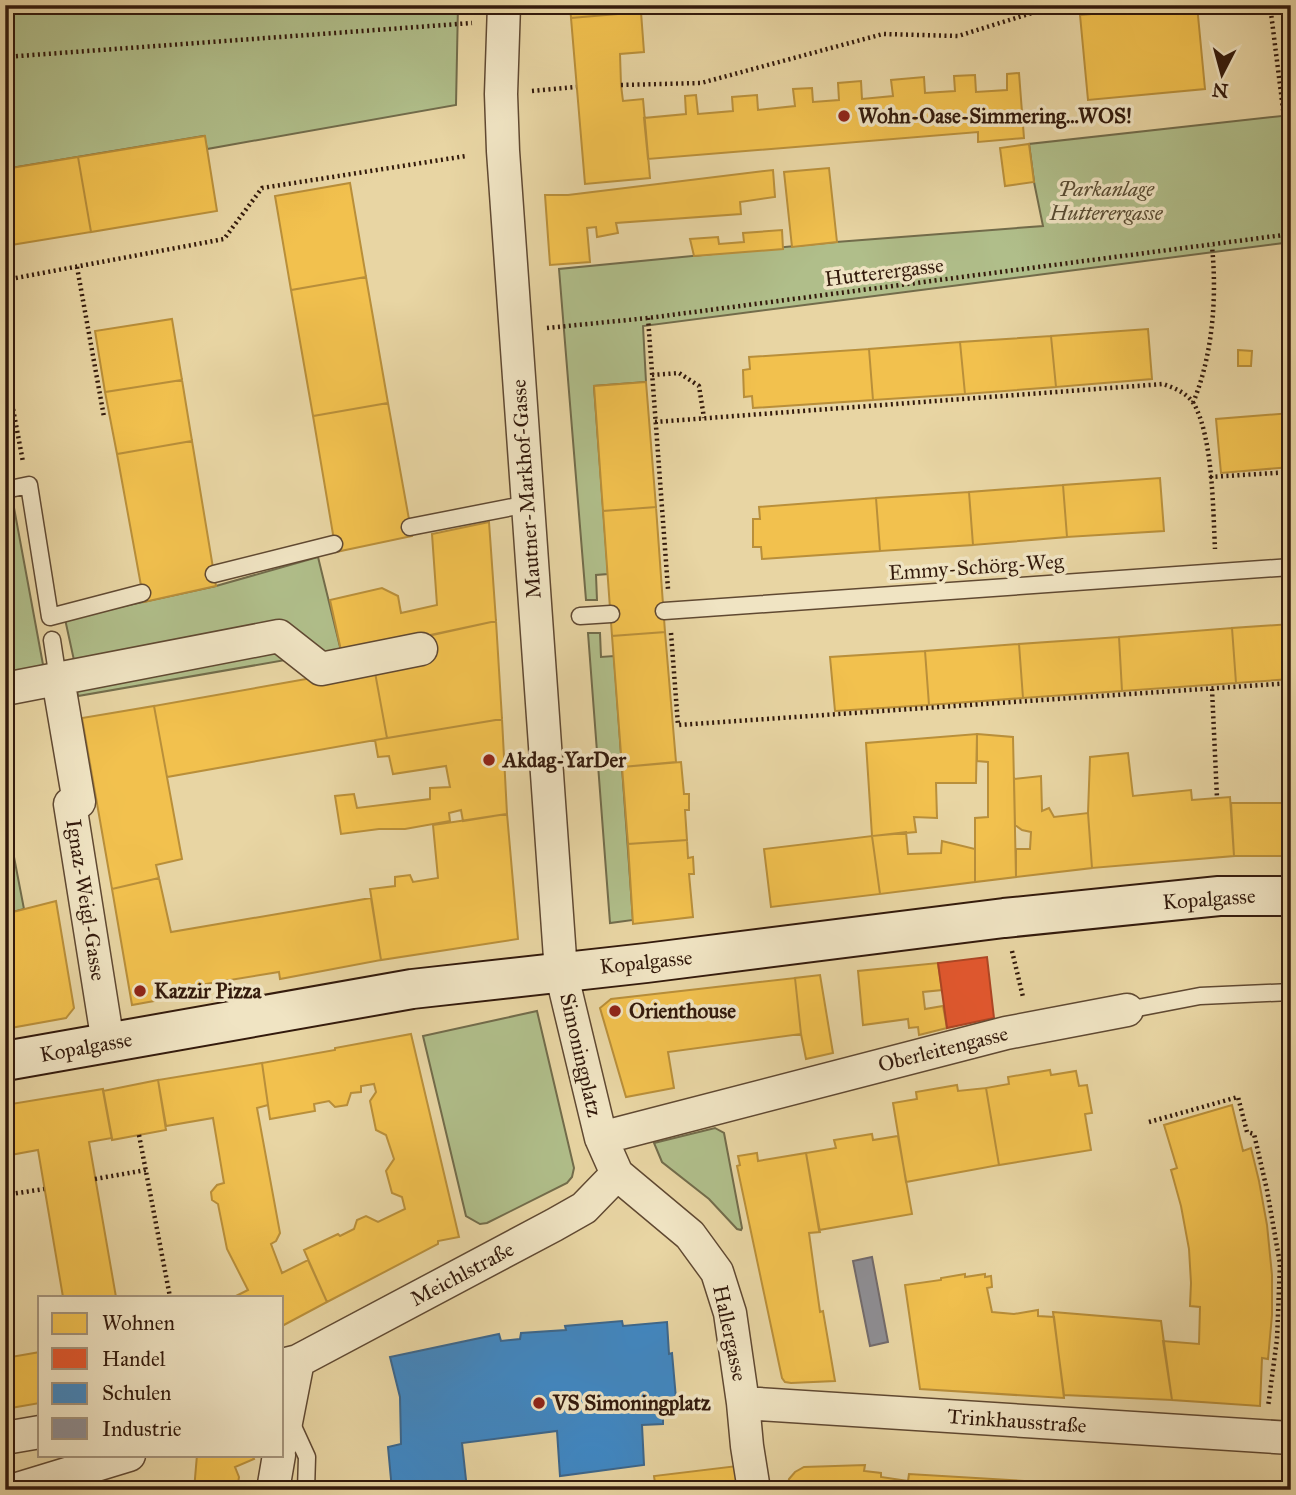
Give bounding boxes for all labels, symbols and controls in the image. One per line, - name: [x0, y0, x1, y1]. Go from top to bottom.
- north arrow: [1188, 38, 1258, 108]
- text: N: [1211, 78, 1229, 103]
- place label: Wohn-Oase-Simmering...WOS!: [858, 103, 1132, 129]
- marker: Wohn-Oase-Simmering...WOS!: [836, 108, 852, 124]
- park label: Parkanlage Hutterergasse: [1049, 176, 1164, 226]
- street label: Hutterergasse: [823, 252, 945, 292]
- street label: Mautner-Markhof-Gasse: [505, 378, 547, 600]
- street label: Emmy-Schörg-Weg: [888, 548, 1065, 586]
- place label: Akdag-YarDer: [501, 747, 627, 773]
- marker: Akdag-YarDer: [481, 752, 497, 768]
- street label: Ignaz-Weigl-Gasse: [60, 817, 112, 983]
- street label: Kopalgasse: [1162, 883, 1257, 915]
- street label: Kopalgasse: [598, 944, 694, 980]
- place label: Kazzir Pizza: [154, 978, 263, 1004]
- marker: Kazzir Pizza: [132, 983, 148, 999]
- street label: Simoningplatz: [554, 990, 608, 1120]
- place label: Orienthouse: [629, 998, 736, 1024]
- marker: Orienthouse: [607, 1003, 623, 1019]
- street label: Oberleitengasse: [875, 1020, 1011, 1078]
- street label: Kopalgasse: [38, 1026, 134, 1068]
- street label: Meichlstraße: [406, 1236, 518, 1312]
- street label: Hallergasse: [707, 1283, 753, 1384]
- legend: [38, 1296, 284, 1456]
- text: Wohnen: [102, 1310, 175, 1336]
- text: Handel: [102, 1346, 166, 1372]
- text: Schulen: [102, 1380, 171, 1406]
- place label: VS Simoningplatz: [552, 1390, 711, 1416]
- marker: VS Simoningplatz: [531, 1395, 547, 1411]
- street label: Trinkhausstraße: [947, 1403, 1088, 1439]
- text: Industrie: [102, 1416, 182, 1442]

